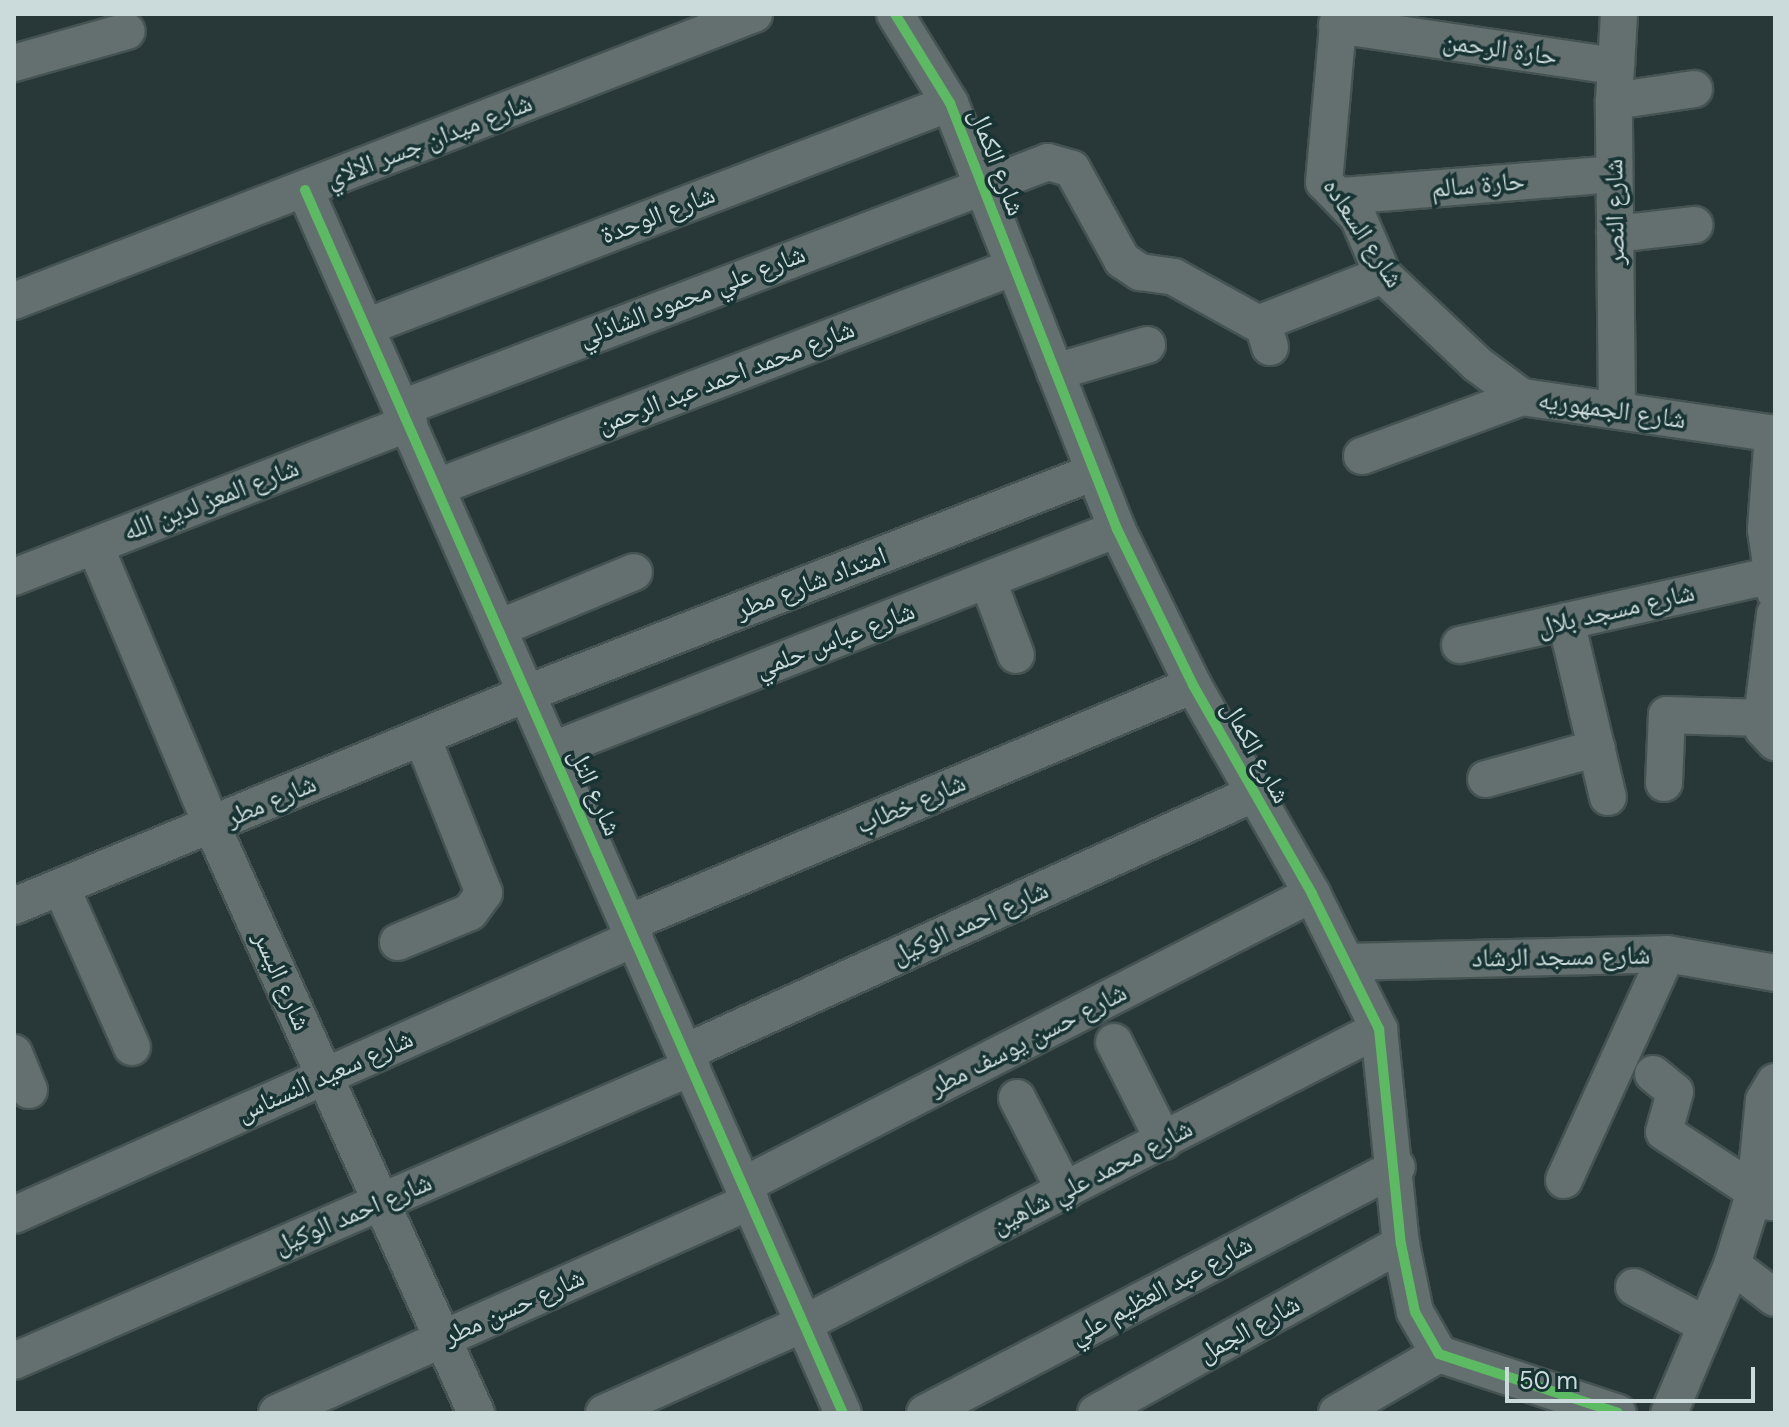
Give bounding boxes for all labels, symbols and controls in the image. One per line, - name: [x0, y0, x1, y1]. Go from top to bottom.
- street label: حارة الرحمن: [1441, 26, 1559, 72]
- street label: شارع ميدان جسر الالاي: [321, 87, 537, 195]
- street label: شارع الكمال: [962, 104, 1032, 220]
- street label: شارع النصر: [1598, 159, 1632, 265]
- street label: حارة سالم: [1430, 165, 1526, 205]
- street label: شارع السعاده: [1316, 173, 1410, 293]
- street label: شارع الوحدة: [597, 179, 719, 251]
- street label: شارع علي محمود الشاذلي: [574, 238, 810, 354]
- street label: شارع محمد احمد عبد الرحمن: [593, 314, 859, 440]
- street label: شارع الجمهوريه: [1536, 384, 1688, 436]
- street label: شارع المعز لدين الله: [119, 452, 303, 548]
- street label: امتداد شارع مطر: [731, 540, 891, 626]
- street label: شارع مسجد بلال: [1534, 577, 1698, 643]
- street label: شارع عباس حلمي: [751, 595, 919, 685]
- street label: شارع الكمال: [1215, 695, 1297, 809]
- street label: شارع التل: [562, 743, 628, 841]
- street label: شارع خطاب: [852, 767, 970, 841]
- street label: شارع مطر: [221, 768, 321, 834]
- street label: شارع احمد الوكيل: [887, 874, 1053, 972]
- street label: شارع اليسر: [246, 927, 318, 1035]
- street label: شارع مسجد الرشاد: [1471, 940, 1651, 974]
- street label: شارع حسن يوسف مطر: [924, 977, 1132, 1103]
- street label: شارع سعيد النسناس: [232, 1023, 418, 1129]
- street label: شارع محمد علي شاهين: [986, 1113, 1198, 1241]
- street label: شارع احمد الوكيل: [269, 1167, 437, 1261]
- street label: شارع عبد العظيم علي: [1064, 1229, 1258, 1351]
- street label: شارع حسن مطر: [439, 1262, 589, 1352]
- street label: شارع الجمل: [1193, 1288, 1305, 1370]
- scale bar: [1509, 1351, 1759, 1401]
- text: 50 m: [1519, 1365, 1578, 1396]

